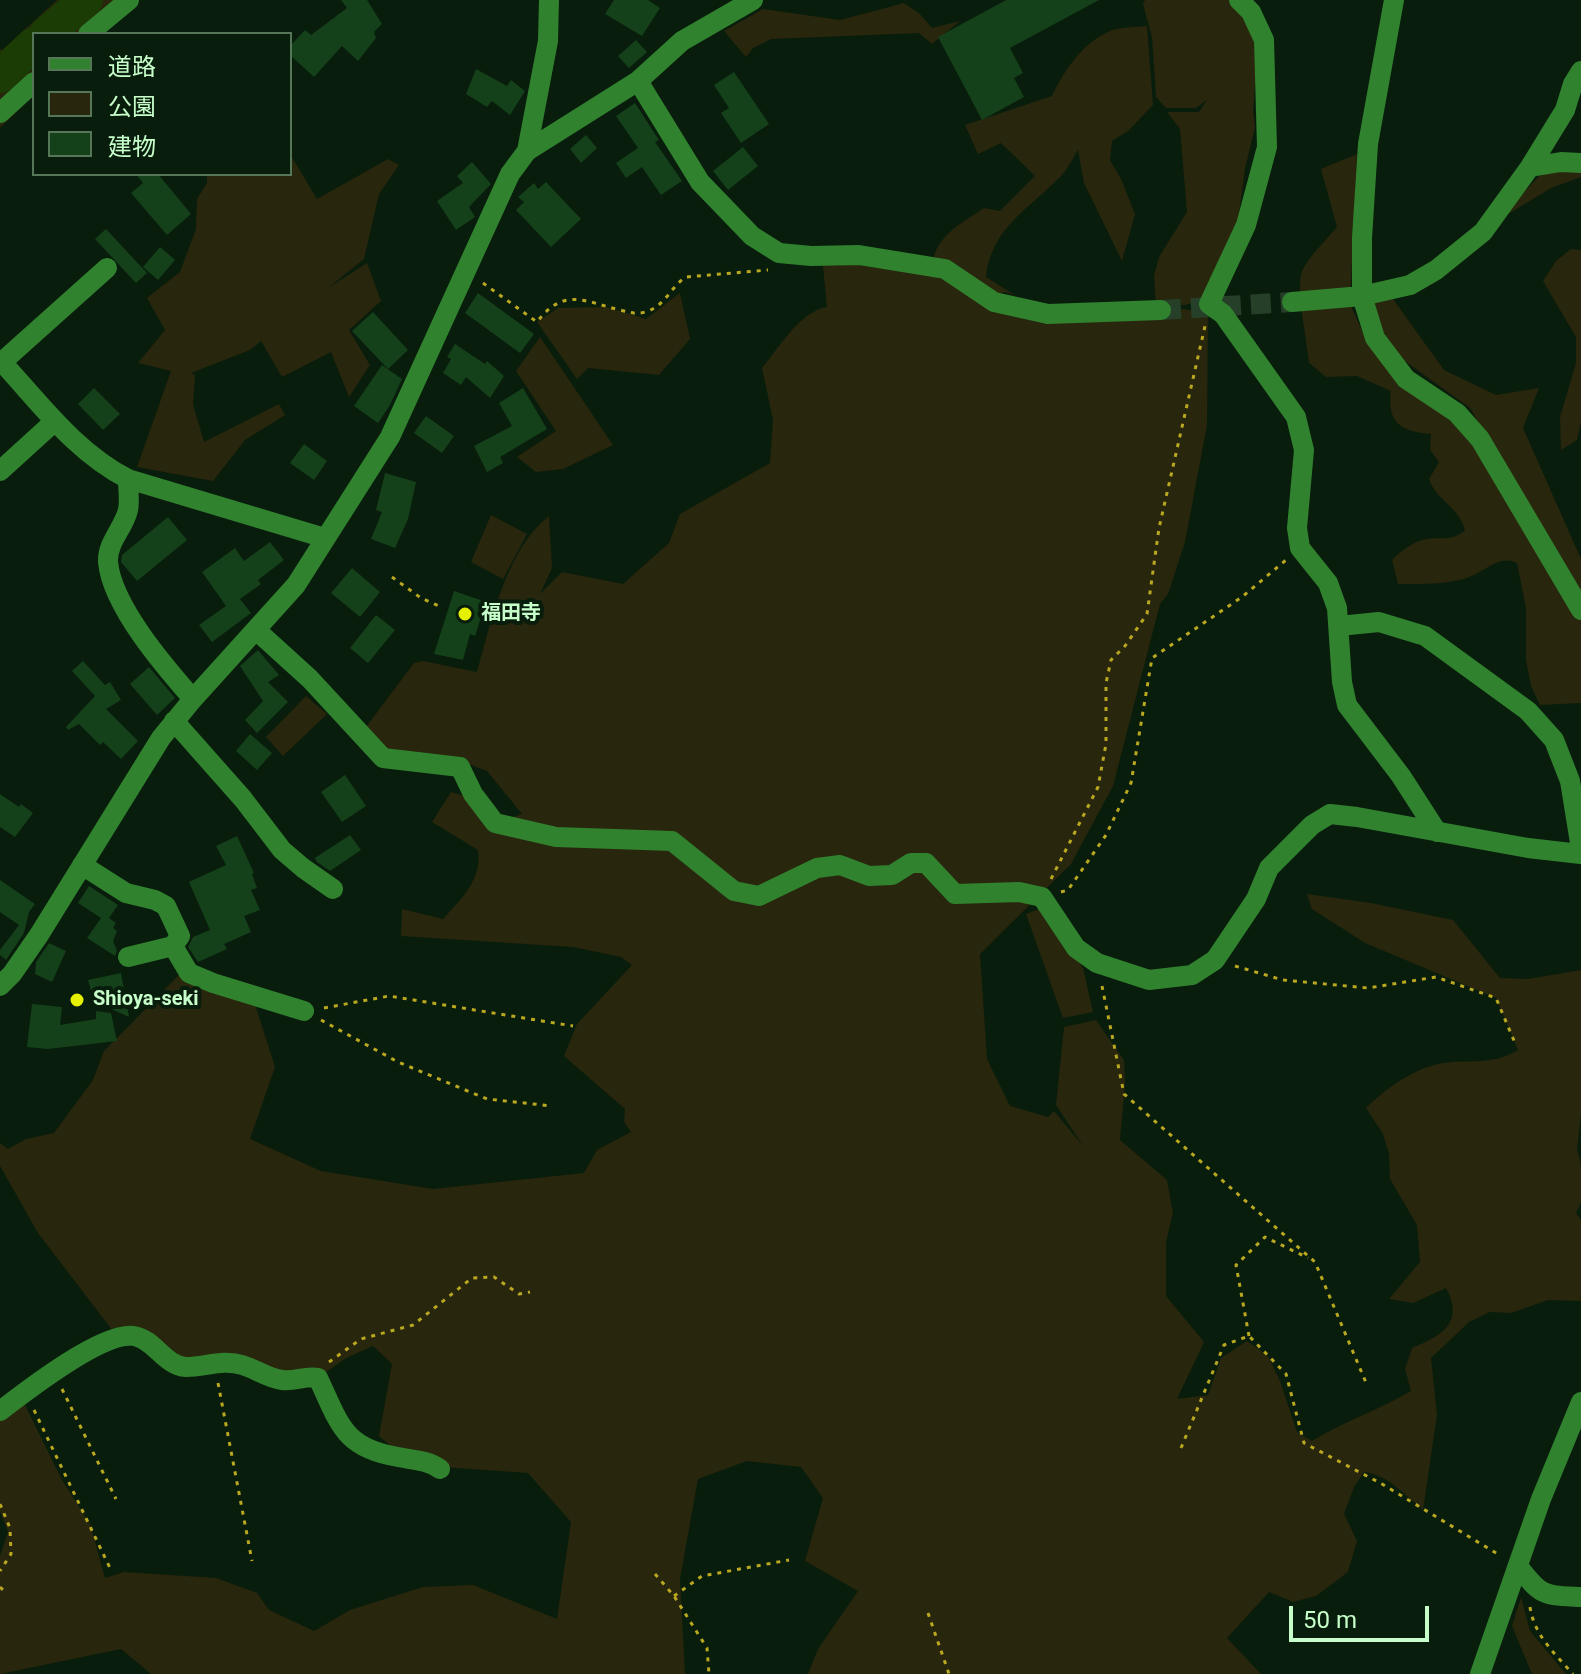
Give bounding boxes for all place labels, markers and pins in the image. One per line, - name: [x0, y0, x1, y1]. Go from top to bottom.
- place label: 福田寺: [481, 602, 541, 626]
- marker: 福田寺: [456, 605, 474, 623]
- place label: Shioya-seki: [93, 988, 199, 1012]
- marker: Shioya-seki: [68, 991, 86, 1009]

